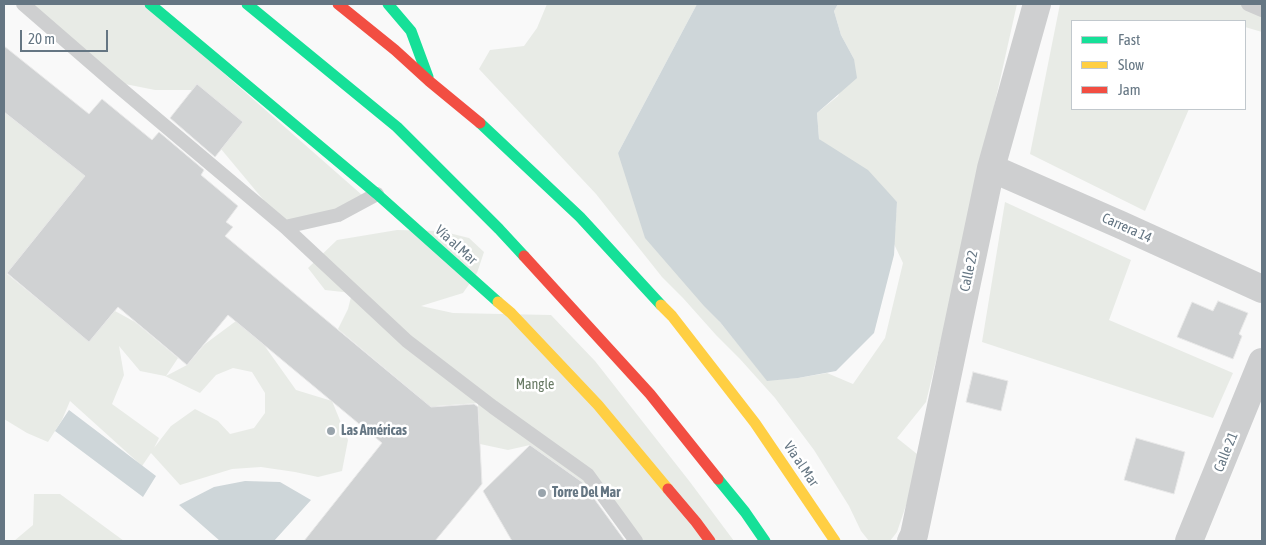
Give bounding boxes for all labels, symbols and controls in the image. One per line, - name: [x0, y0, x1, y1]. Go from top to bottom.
- scale bar: [22, 20, 110, 52]
- legend: [1071, 20, 1246, 110]
- text: 20 m: [28, 30, 55, 47]
- text: Fast: [1118, 31, 1140, 48]
- text: Slow: [1118, 56, 1144, 73]
- text: Jam: [1118, 81, 1141, 98]
- street label: Carrera 14: [1099, 210, 1155, 246]
- street label: Vía al Mar: [432, 222, 480, 268]
- street label: Calle 22: [956, 249, 982, 293]
- park label: Mangle: [516, 377, 554, 393]
- place label: Las Américas: [341, 423, 407, 439]
- marker: Las Américas: [325, 425, 337, 437]
- street label: Calle 21: [1210, 430, 1242, 474]
- street label: Vía al Mar: [780, 438, 822, 490]
- place label: Torre Del Mar: [552, 485, 620, 501]
- marker: Torre Del Mar: [536, 487, 548, 499]

